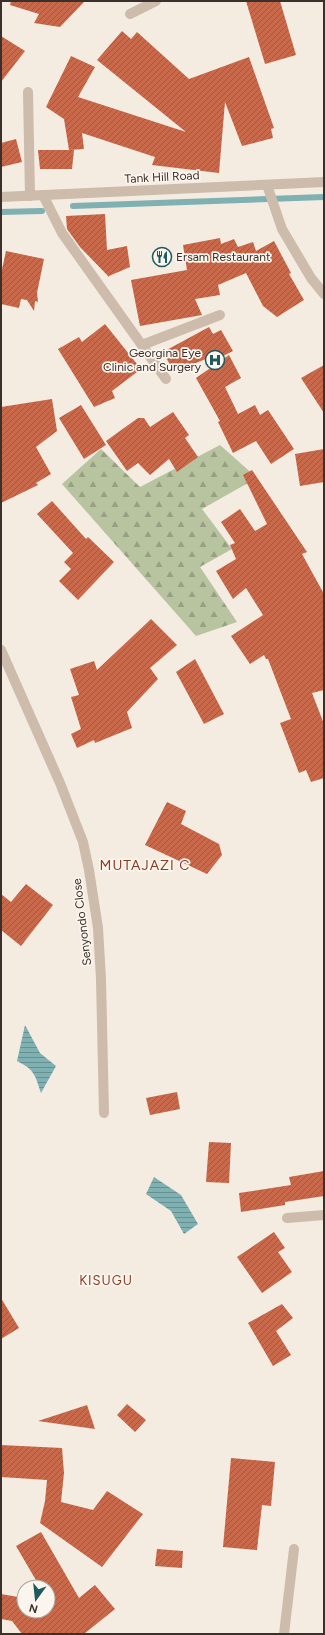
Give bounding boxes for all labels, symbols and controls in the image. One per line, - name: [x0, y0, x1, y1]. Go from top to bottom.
- street label: Tank Hill Road: [124, 168, 200, 186]
- restaurant icon: Ersam Restaurant: [151, 246, 173, 268]
- place label: Ersam Restaurant: [176, 250, 271, 264]
- place label: Georgina Eye Clinic and Surgery: [103, 346, 202, 374]
- hospital icon: Georgina Eye Clinic and Surgery: [204, 349, 226, 371]
- district label: MUTAJAZI C: [100, 857, 190, 874]
- street label: Senyondo Close: [70, 877, 94, 966]
- district label: KISUGU: [79, 1273, 133, 1288]
- north arrow: [16, 1579, 56, 1619]
- text: N: [28, 1601, 39, 1616]

